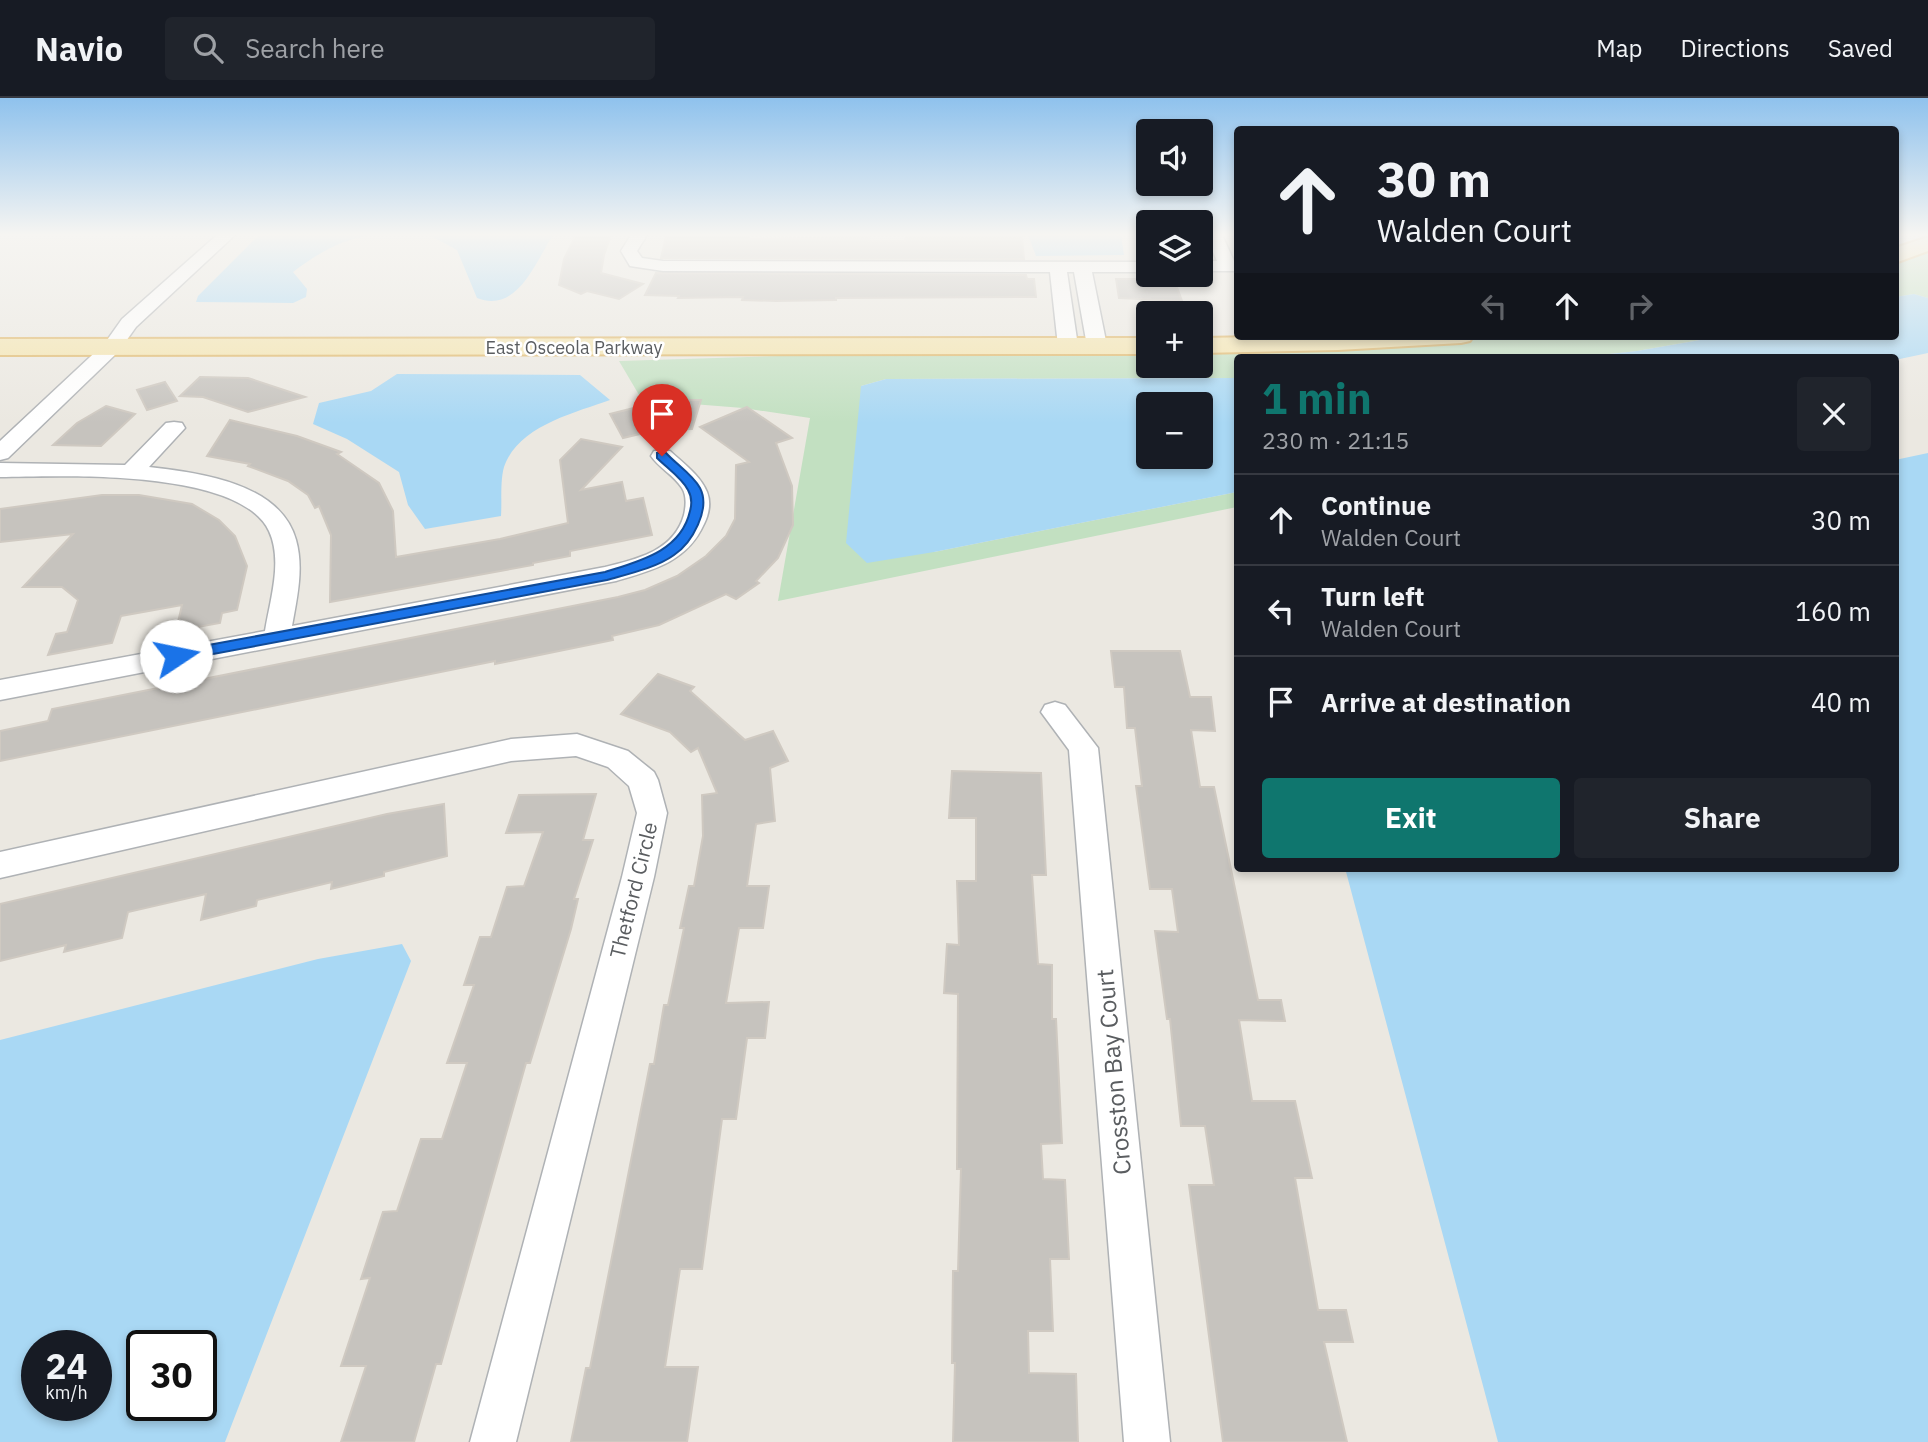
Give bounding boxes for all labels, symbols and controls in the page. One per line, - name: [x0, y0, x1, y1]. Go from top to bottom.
- search box: [165, 17, 655, 80]
- text: Navio: [35, 27, 123, 70]
- icon: search: [189, 29, 227, 67]
- text: Search here: [245, 31, 385, 65]
- text: Map: [1596, 32, 1642, 64]
- text: Directions: [1680, 32, 1790, 64]
- text: Saved: [1828, 32, 1893, 64]
- map controls: [1136, 119, 1213, 469]
- button: sound: [1136, 119, 1213, 196]
- text: 30 m: [1377, 147, 1491, 210]
- icon: ahead: [1262, 154, 1353, 245]
- text: Walden Court: [1377, 209, 1572, 251]
- button: layers: [1136, 210, 1213, 287]
- icon: left: [1475, 287, 1513, 325]
- icon: ahead: [1548, 287, 1586, 325]
- icon: right: [1621, 287, 1659, 325]
- button: +: [1136, 301, 1213, 378]
- street label: East Osceola Parkway: [485, 336, 663, 359]
- text: 1 min: [1262, 371, 1372, 426]
- button: close: [1797, 377, 1871, 451]
- pin: [632, 384, 692, 456]
- button: −: [1136, 392, 1213, 469]
- icon: arrive: [643, 395, 681, 433]
- text: 230 m · 21:15: [1262, 425, 1409, 455]
- text: Continue: [1321, 488, 1431, 522]
- icon: ahead: [1262, 501, 1300, 539]
- text: 30 m: [1811, 503, 1871, 537]
- text: Walden Court: [1321, 522, 1461, 552]
- text: Turn left: [1321, 579, 1424, 613]
- icon: left: [1262, 592, 1300, 630]
- text: 160 m: [1795, 594, 1871, 628]
- text: Walden Court: [1321, 613, 1461, 643]
- position arrow: [139, 619, 213, 693]
- icon: arrive: [1262, 683, 1300, 721]
- text: Arrive at destination: [1321, 685, 1571, 719]
- text: 40 m: [1811, 685, 1871, 719]
- button: Exit: [1262, 778, 1560, 858]
- button: Share: [1574, 778, 1871, 858]
- street label: Thetford Circle: [603, 819, 663, 961]
- street label: Crosston Bay Court: [1088, 968, 1138, 1176]
- speed limit sign: 30: [126, 1330, 217, 1421]
- text: 24: [45, 1343, 88, 1389]
- text: km/h: [45, 1381, 88, 1404]

